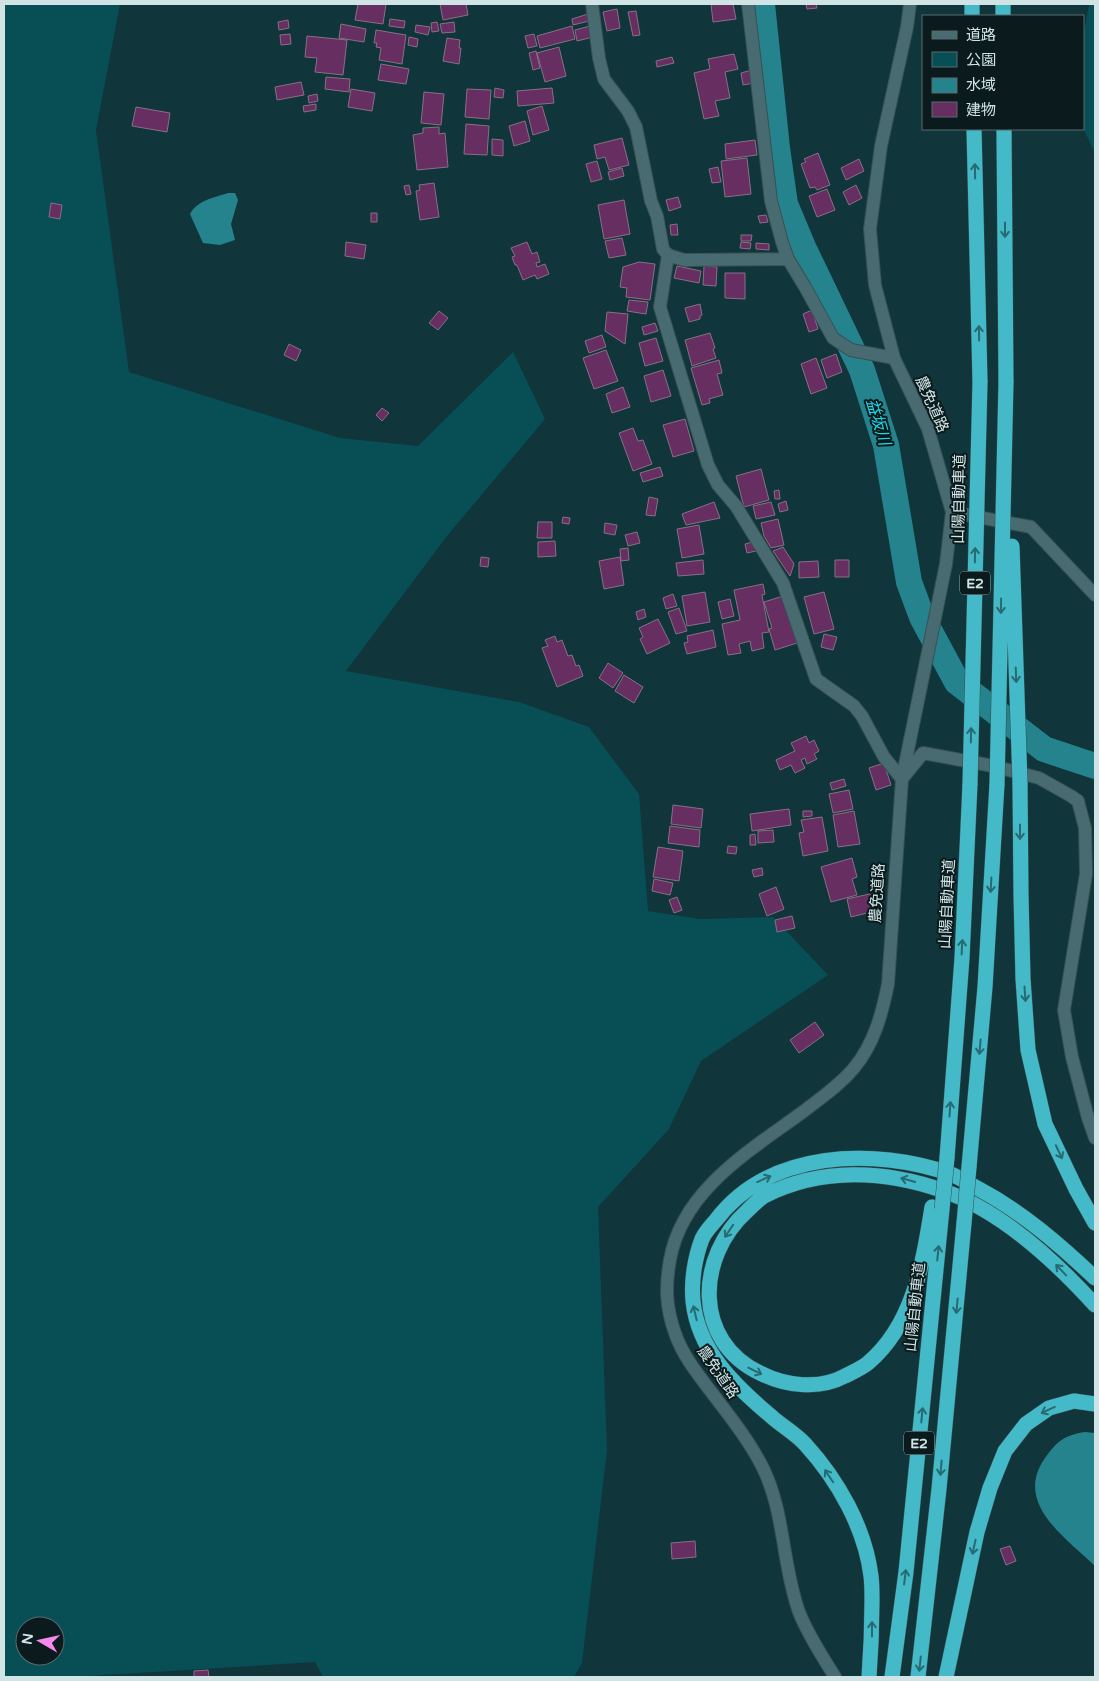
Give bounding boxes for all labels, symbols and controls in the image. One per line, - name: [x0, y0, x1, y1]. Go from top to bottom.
- legend: [922, 15, 1084, 130]
- text: 道路: [966, 26, 996, 44]
- text: 公園: [966, 51, 996, 69]
- text: 水域: [966, 76, 996, 94]
- text: 建物: [966, 101, 996, 119]
- one-way arrow: [970, 163, 980, 180]
- one-way arrow: [1000, 222, 1010, 238]
- one-way arrow: [974, 326, 983, 342]
- street label: 農免道路: [912, 373, 952, 435]
- water label: 益坂川: [861, 396, 895, 450]
- street label: 山陽自動車道: [949, 454, 969, 544]
- one-way arrow: [970, 548, 980, 564]
- road number: E2: [960, 572, 990, 594]
- one-way arrow: [996, 597, 1006, 613]
- one-way arrow: [1012, 667, 1021, 683]
- one-way arrow: [966, 728, 976, 744]
- one-way arrow: [1015, 824, 1025, 840]
- street label: 山陽自動車道: [936, 859, 958, 949]
- street label: 農免道路: [866, 862, 888, 924]
- one-way arrow: [987, 876, 996, 892]
- one-way arrow: [958, 940, 967, 956]
- one-way arrow: [1020, 986, 1029, 1002]
- one-way arrow: [975, 1038, 985, 1054]
- one-way arrow: [946, 1102, 955, 1118]
- one-way arrow: [1054, 1144, 1064, 1159]
- one-way arrow: [756, 1174, 771, 1184]
- one-way arrow: [900, 1175, 916, 1185]
- one-way arrow: [724, 1224, 734, 1238]
- one-way arrow: [933, 1246, 943, 1262]
- street label: 山陽自動車道: [901, 1261, 929, 1353]
- one-way arrow: [1055, 1263, 1067, 1276]
- one-way arrow: [952, 1298, 961, 1314]
- one-way arrow: [690, 1305, 700, 1321]
- street label: 農免道路: [693, 1342, 743, 1402]
- one-way arrow: [747, 1367, 762, 1376]
- one-way arrow: [1041, 1406, 1056, 1415]
- one-way arrow: [917, 1407, 926, 1423]
- road number: E2: [904, 1432, 934, 1455]
- one-way arrow: [937, 1460, 946, 1476]
- one-way arrow: [824, 1469, 834, 1483]
- one-way arrow: [969, 1539, 978, 1555]
- one-way arrow: [900, 1569, 910, 1585]
- north arrow: [15, 1616, 65, 1666]
- one-way arrow: [867, 1621, 877, 1637]
- text: N: [18, 1632, 37, 1646]
- one-way arrow: [915, 1656, 925, 1672]

